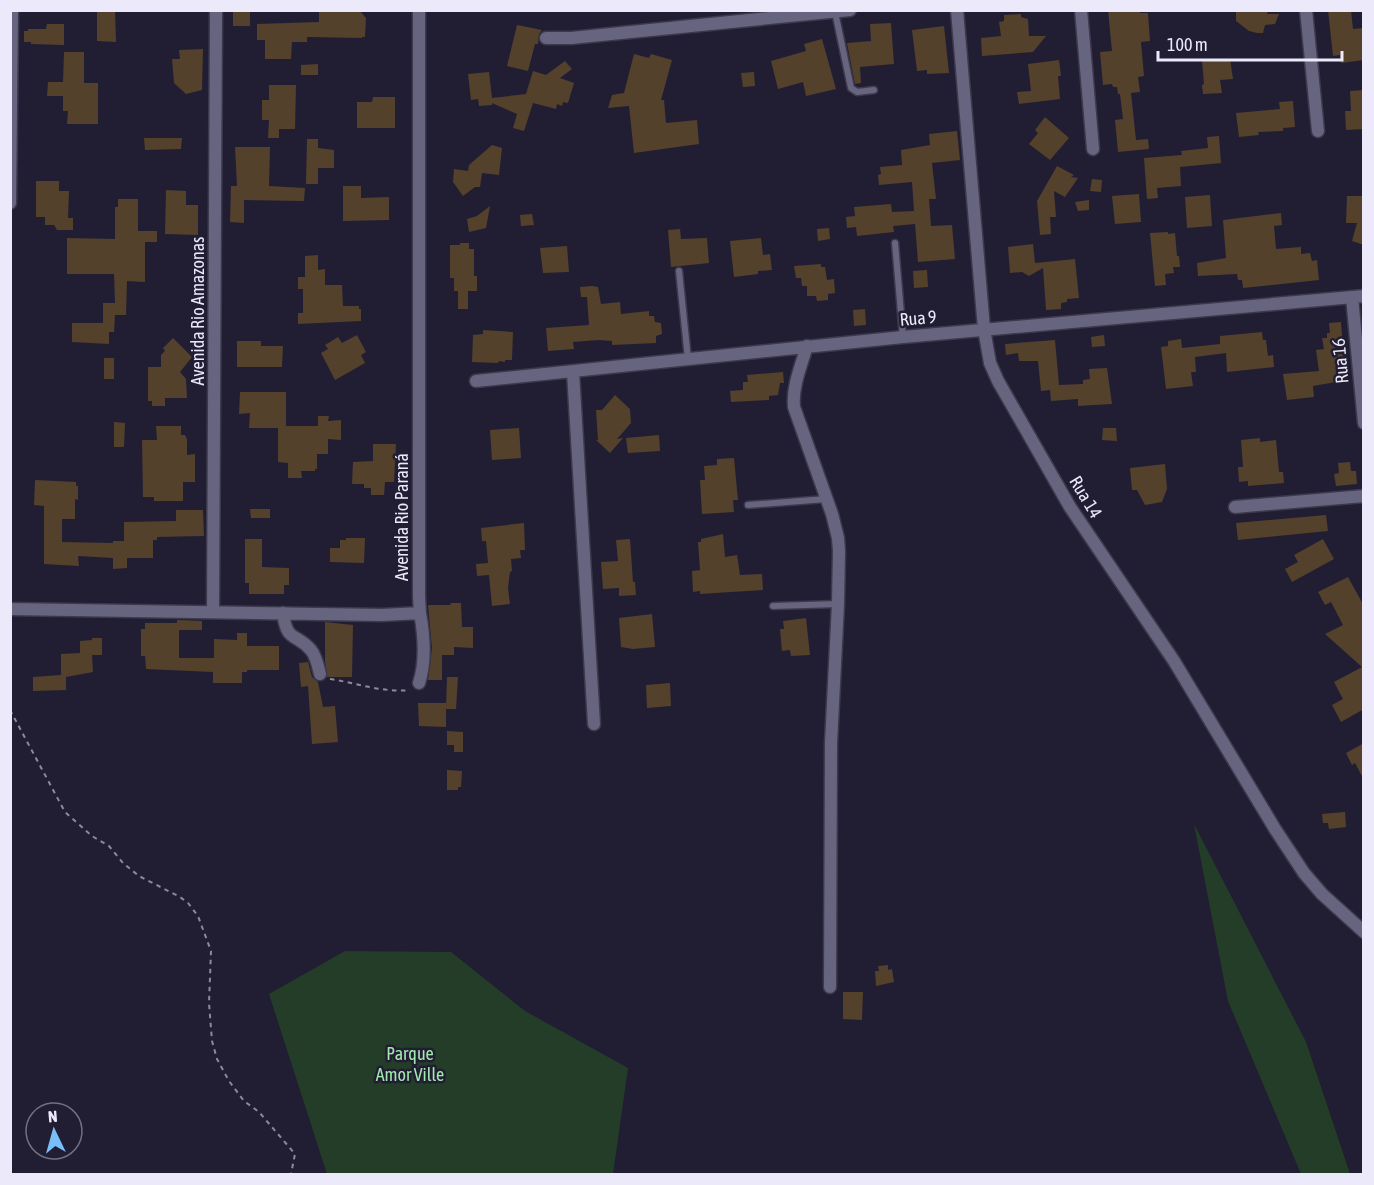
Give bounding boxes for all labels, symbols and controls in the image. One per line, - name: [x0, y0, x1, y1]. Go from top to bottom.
- scale bar: [1158, 24, 1342, 62]
- text: 100 m: [1167, 34, 1208, 55]
- street label: Avenida Rio Amazonas: [187, 237, 208, 385]
- street label: Rua 9: [899, 306, 937, 330]
- street label: Rua 16: [1328, 337, 1352, 385]
- street label: Avenida Rio Paraná: [391, 453, 412, 581]
- street label: Rua 14: [1065, 472, 1107, 522]
- park label: Parque Amor Ville: [376, 1043, 444, 1085]
- north arrow: [24, 1101, 84, 1161]
- text: N: [47, 1107, 58, 1125]

